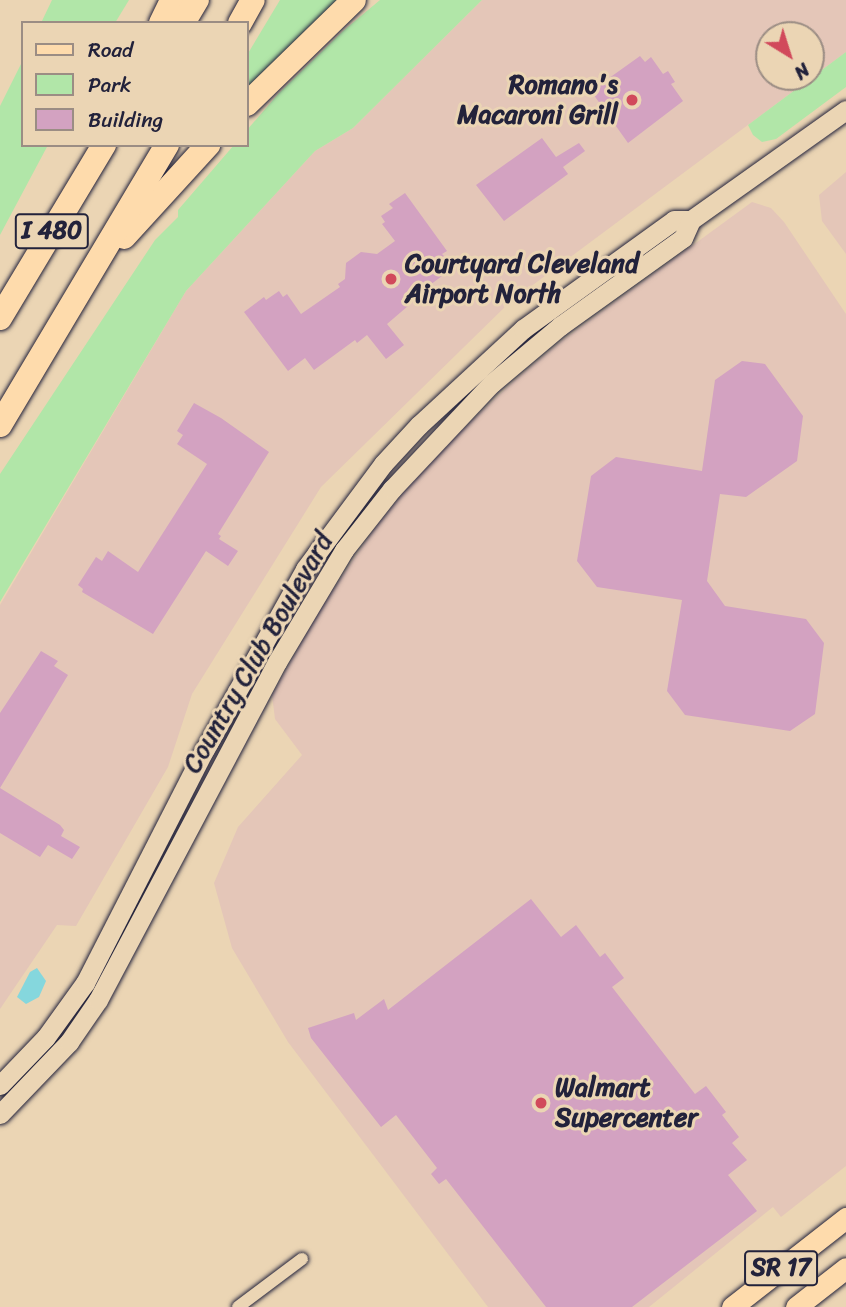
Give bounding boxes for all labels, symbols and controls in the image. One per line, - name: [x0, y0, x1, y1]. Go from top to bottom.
- legend: [21, 21, 248, 147]
- north arrow: [755, 21, 825, 91]
- text: Road: [88, 31, 133, 69]
- text: N: [787, 54, 817, 88]
- text: Park: [88, 66, 131, 104]
- place label: Romano's Macaroni Grill: [457, 69, 618, 130]
- marker: Romano's Macaroni Grill: [624, 92, 640, 108]
- text: Building: [88, 101, 163, 139]
- road number: I 480: [14, 210, 90, 252]
- place label: Courtyard Cleveland Airport North: [405, 248, 639, 310]
- marker: Courtyard Cleveland Airport North: [383, 271, 399, 287]
- street label: Country Club Boulevard: [177, 528, 339, 778]
- place label: Walmart Supercenter: [555, 1072, 698, 1134]
- marker: Walmart Supercenter: [533, 1095, 549, 1111]
- road number: SR 17: [742, 1248, 820, 1288]

